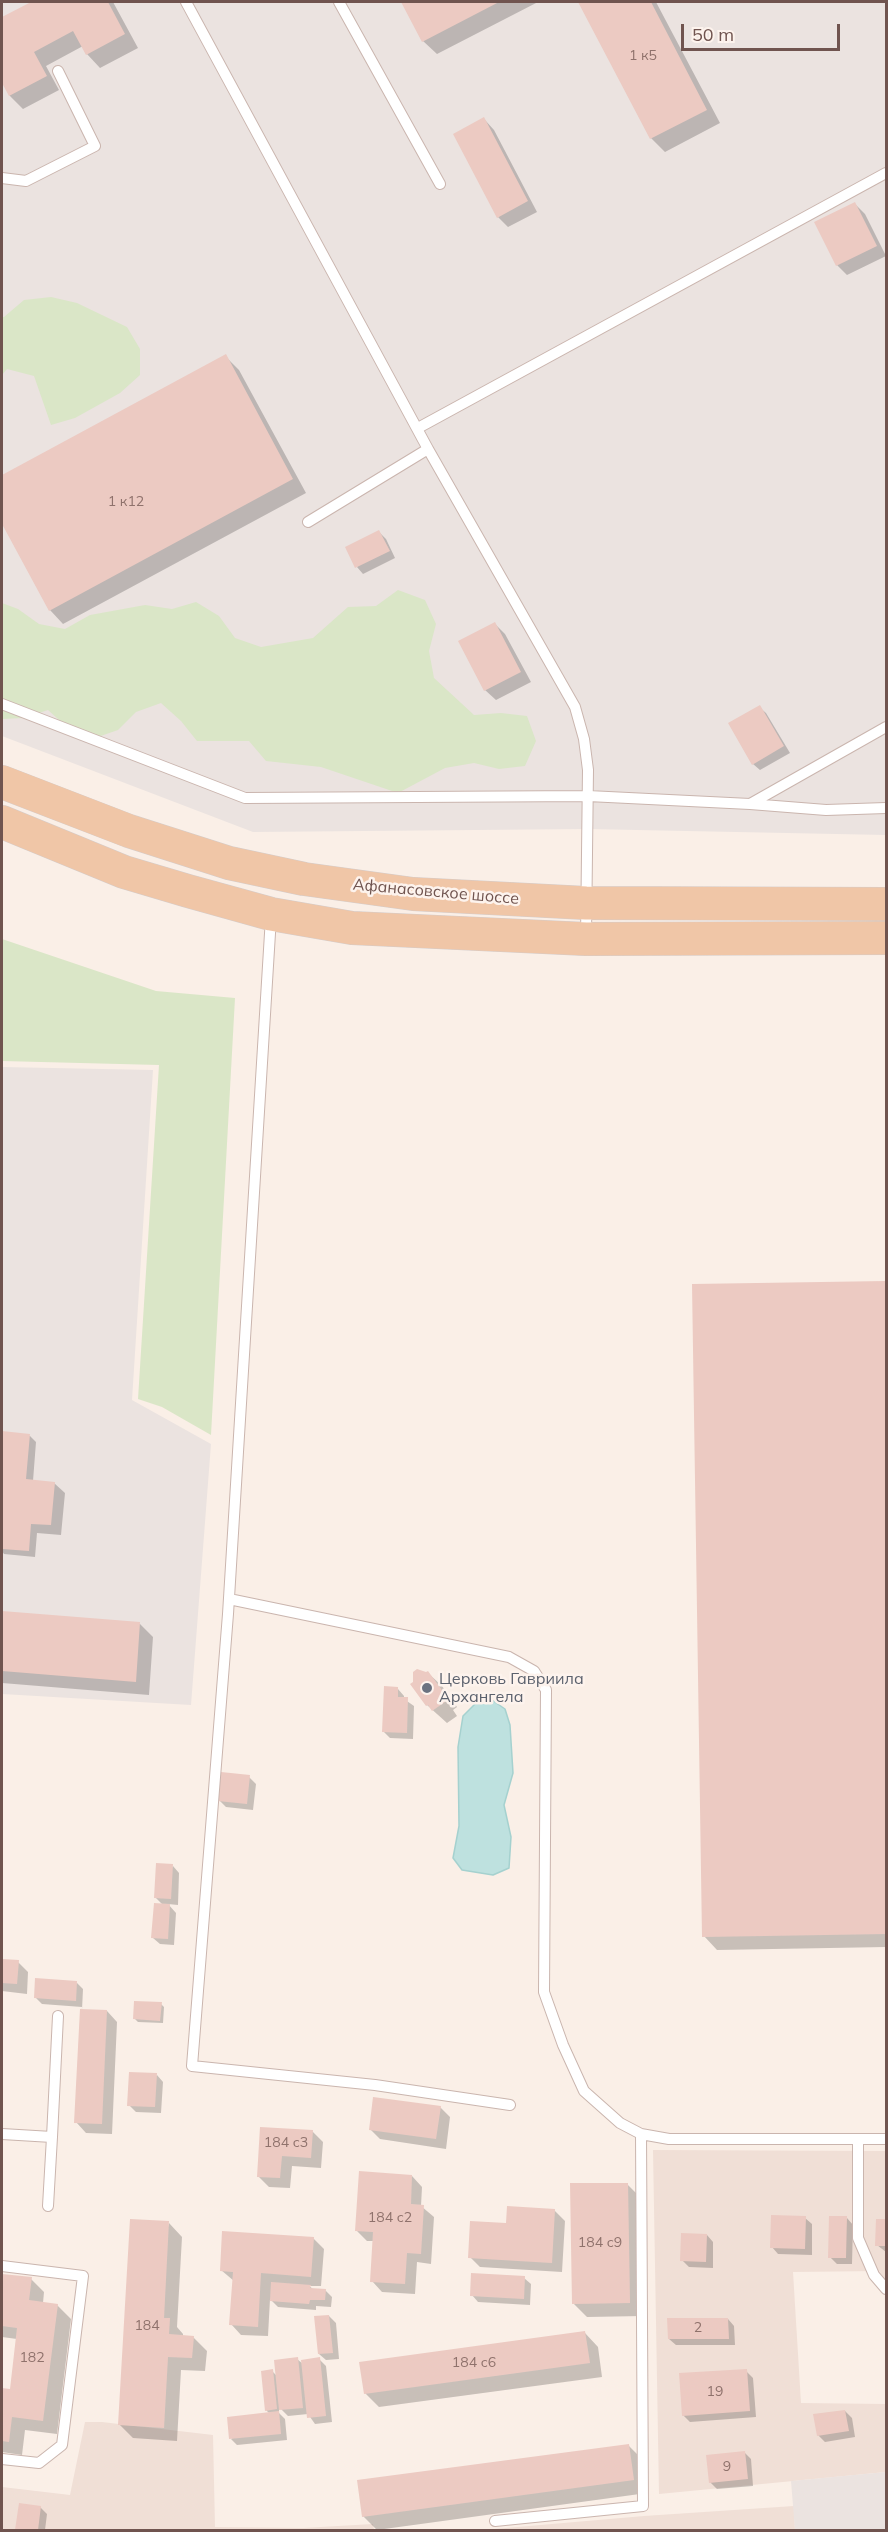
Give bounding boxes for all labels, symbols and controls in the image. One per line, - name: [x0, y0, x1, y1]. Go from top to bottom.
- scale bar: [684, 12, 843, 50]
- text: 50 m: [692, 23, 734, 46]
- house number: 1 к5: [629, 48, 657, 64]
- house number: 1 к12: [108, 494, 144, 510]
- street label: Афанасовское шоссе: [352, 875, 520, 909]
- place label: Церковь Гавриила Архангела: [439, 1669, 584, 1707]
- marker: Церковь Гавриила Архангела: [420, 1681, 434, 1695]
- house number: 184 с3: [264, 2135, 308, 2151]
- house number: 184 с2: [368, 2210, 412, 2226]
- house number: 184 с9: [578, 2235, 622, 2251]
- house number: 184: [134, 2318, 160, 2334]
- house number: 2: [694, 2320, 702, 2336]
- house number: 182: [19, 2350, 45, 2366]
- house number: 184 с6: [452, 2355, 496, 2371]
- house number: 19: [707, 2384, 723, 2400]
- house number: 9: [723, 2459, 731, 2475]

